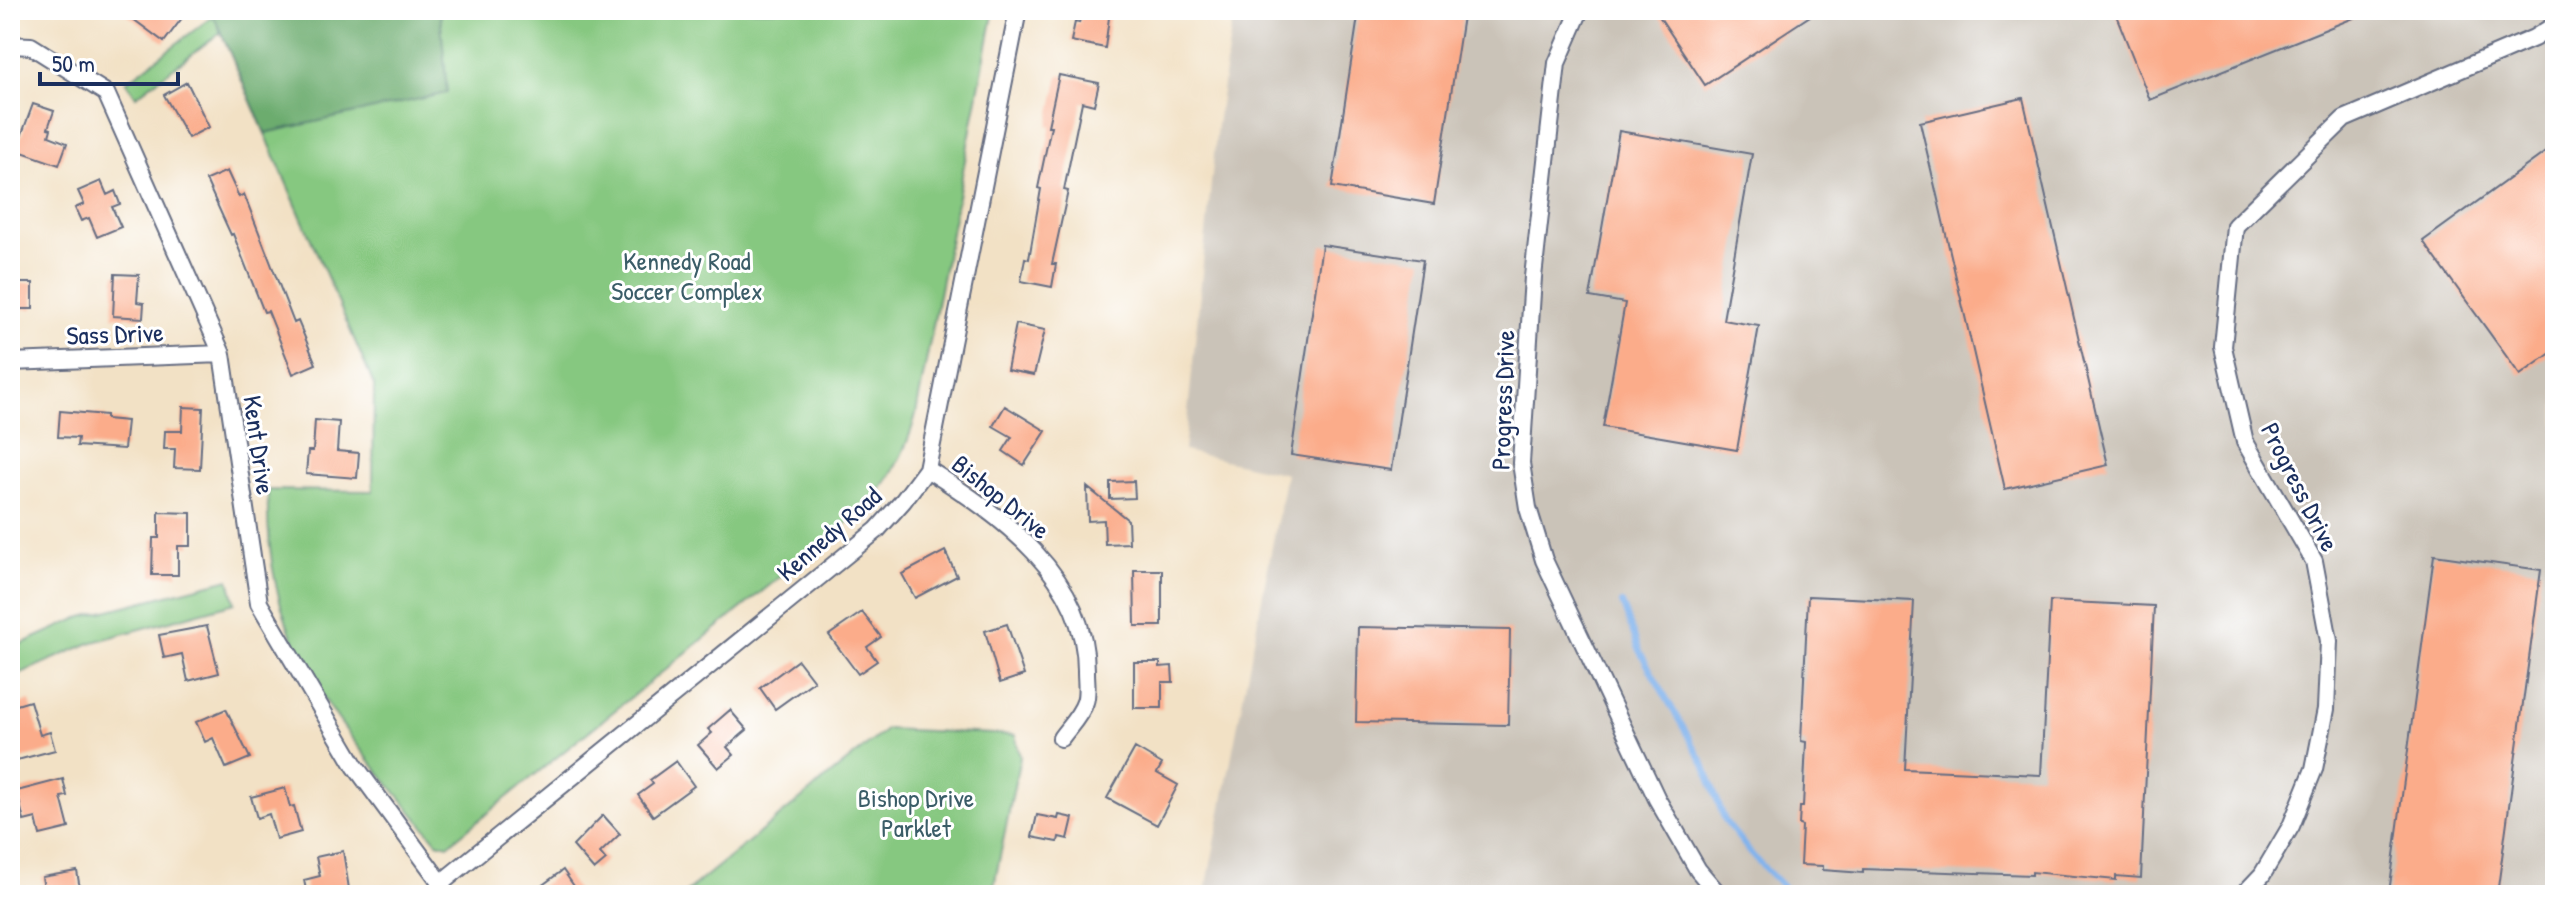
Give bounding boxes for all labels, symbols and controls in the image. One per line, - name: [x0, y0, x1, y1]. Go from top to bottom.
- scale bar: [40, 36, 178, 86]
- text: 50 m: [52, 47, 95, 79]
- park label: Kennedy Road Soccer Complex: [611, 243, 763, 308]
- street label: Sass Drive: [66, 314, 164, 353]
- street label: Progress Drive: [1483, 329, 1522, 470]
- street label: Kent Drive: [235, 393, 284, 497]
- street label: Progress Drive: [2253, 417, 2348, 557]
- street label: Bishop Drive: [945, 446, 1058, 547]
- street label: Kennedy Road: [769, 479, 888, 589]
- park label: Bishop Drive Parklet: [858, 780, 974, 845]

